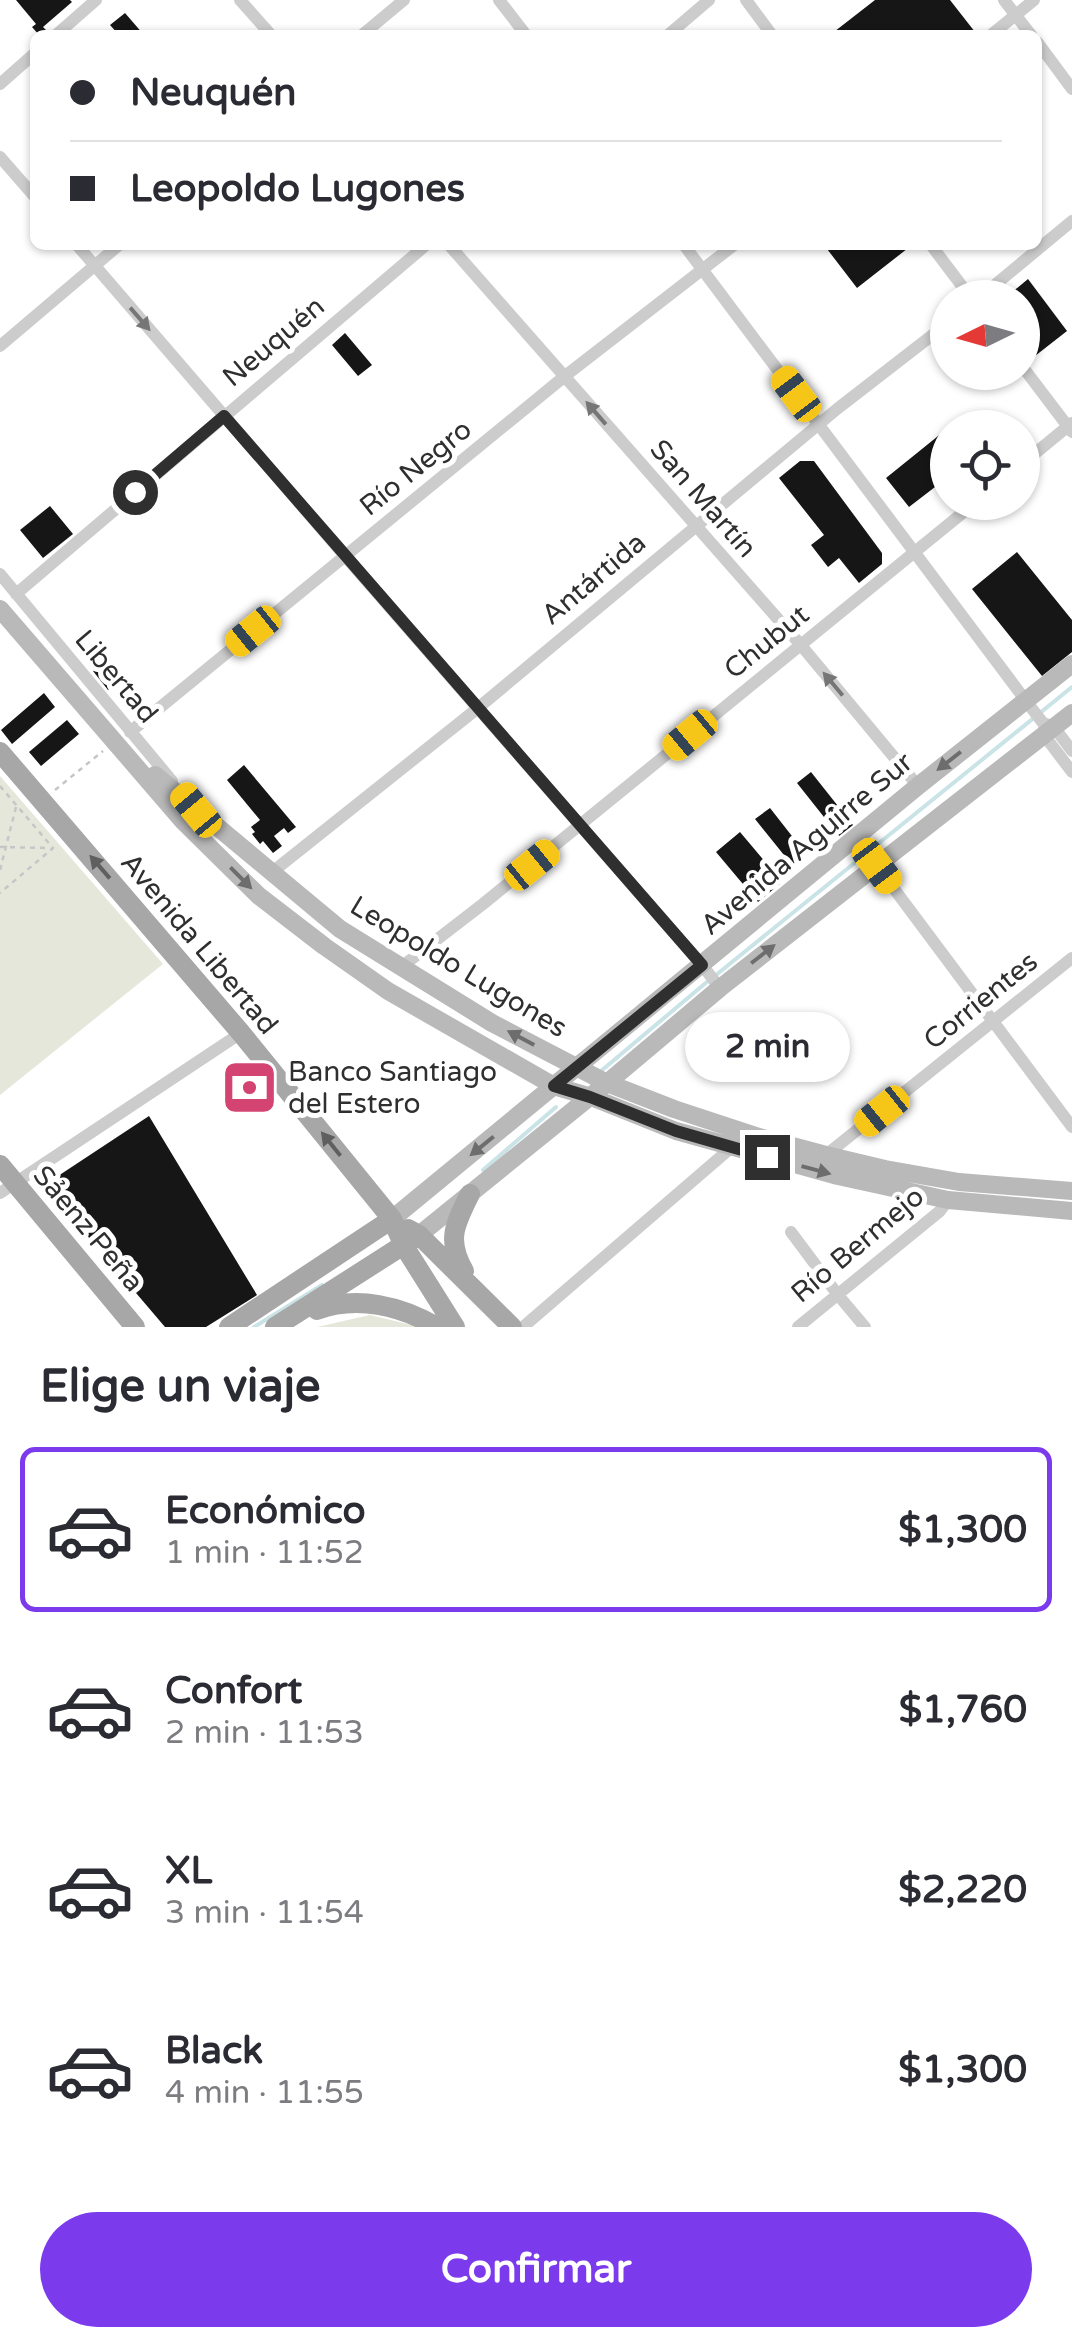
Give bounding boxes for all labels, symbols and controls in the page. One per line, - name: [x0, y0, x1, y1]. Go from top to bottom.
- text: Neuquén: [130, 70, 296, 116]
- text: Leopoldo Lugones: [130, 166, 465, 212]
- north arrow: [930, 280, 1040, 390]
- map controls: [930, 280, 1040, 520]
- street label: Neuquén: [216, 289, 332, 394]
- one-way arrow: [129, 306, 151, 331]
- car: [766, 361, 826, 427]
- one-way arrow: [586, 401, 608, 426]
- button: locate: [930, 410, 1040, 520]
- street label: Río Negro: [353, 412, 478, 523]
- street label: San Martín: [643, 433, 764, 565]
- route start: [113, 470, 158, 515]
- street label: Antártida: [535, 525, 653, 632]
- street label: Chubut: [718, 597, 816, 686]
- car: [220, 600, 286, 662]
- street label: Libertad: [67, 623, 165, 730]
- one-way arrow: [822, 672, 844, 697]
- car: [657, 704, 723, 766]
- street label: Avenida Aguirre Sur: [694, 745, 920, 942]
- one-way arrow: [936, 750, 962, 771]
- car: [165, 777, 227, 843]
- car: [847, 833, 907, 899]
- car: [499, 834, 565, 896]
- street label: Avenida Libertad: [113, 846, 285, 1041]
- one-way arrow: [89, 855, 111, 880]
- one-way arrow: [228, 865, 252, 889]
- street label: Leopoldo Lugones: [344, 889, 573, 1045]
- one-way arrow: [751, 944, 776, 965]
- street label: Corrientes: [917, 945, 1044, 1057]
- callout: 2 min: [684, 1012, 850, 1082]
- text: 2 min: [725, 1028, 810, 1066]
- one-way arrow: [506, 1030, 535, 1047]
- place label: Banco Santiago del Estero: [288, 1055, 497, 1121]
- bank icon: Banco Santiago del Estero: [219, 1057, 279, 1117]
- car: [849, 1080, 915, 1142]
- one-way arrow: [320, 1131, 341, 1157]
- one-way arrow: [469, 1134, 494, 1156]
- route end: [745, 1135, 790, 1180]
- street label: Sáenz Peña: [26, 1159, 151, 1299]
- one-way arrow: [801, 1163, 832, 1178]
- street label: Río Bermejo: [784, 1179, 931, 1310]
- text: Elige un viaje: [40, 1360, 320, 1414]
- icon: car: [45, 1485, 135, 1575]
- text: Económico: [165, 1488, 366, 1534]
- text: $1,300: [898, 1507, 1027, 1553]
- text: 1 min · 11:52: [165, 1534, 364, 1572]
- icon: car: [45, 1665, 135, 1755]
- text: Confort: [165, 1668, 302, 1714]
- text: $1,760: [899, 1687, 1027, 1733]
- text: 2 min · 11:53: [165, 1714, 364, 1752]
- icon: car: [45, 1845, 135, 1935]
- text: XL: [165, 1848, 212, 1894]
- text: $2,220: [898, 1867, 1027, 1913]
- text: 3 min · 11:54: [165, 1894, 364, 1932]
- icon: car: [45, 2025, 135, 2115]
- text: Black: [165, 2028, 263, 2074]
- text: $1,300: [898, 2047, 1027, 2093]
- text: 4 min · 11:55: [165, 2074, 364, 2112]
- button: Confirmar: [40, 2212, 1032, 2327]

